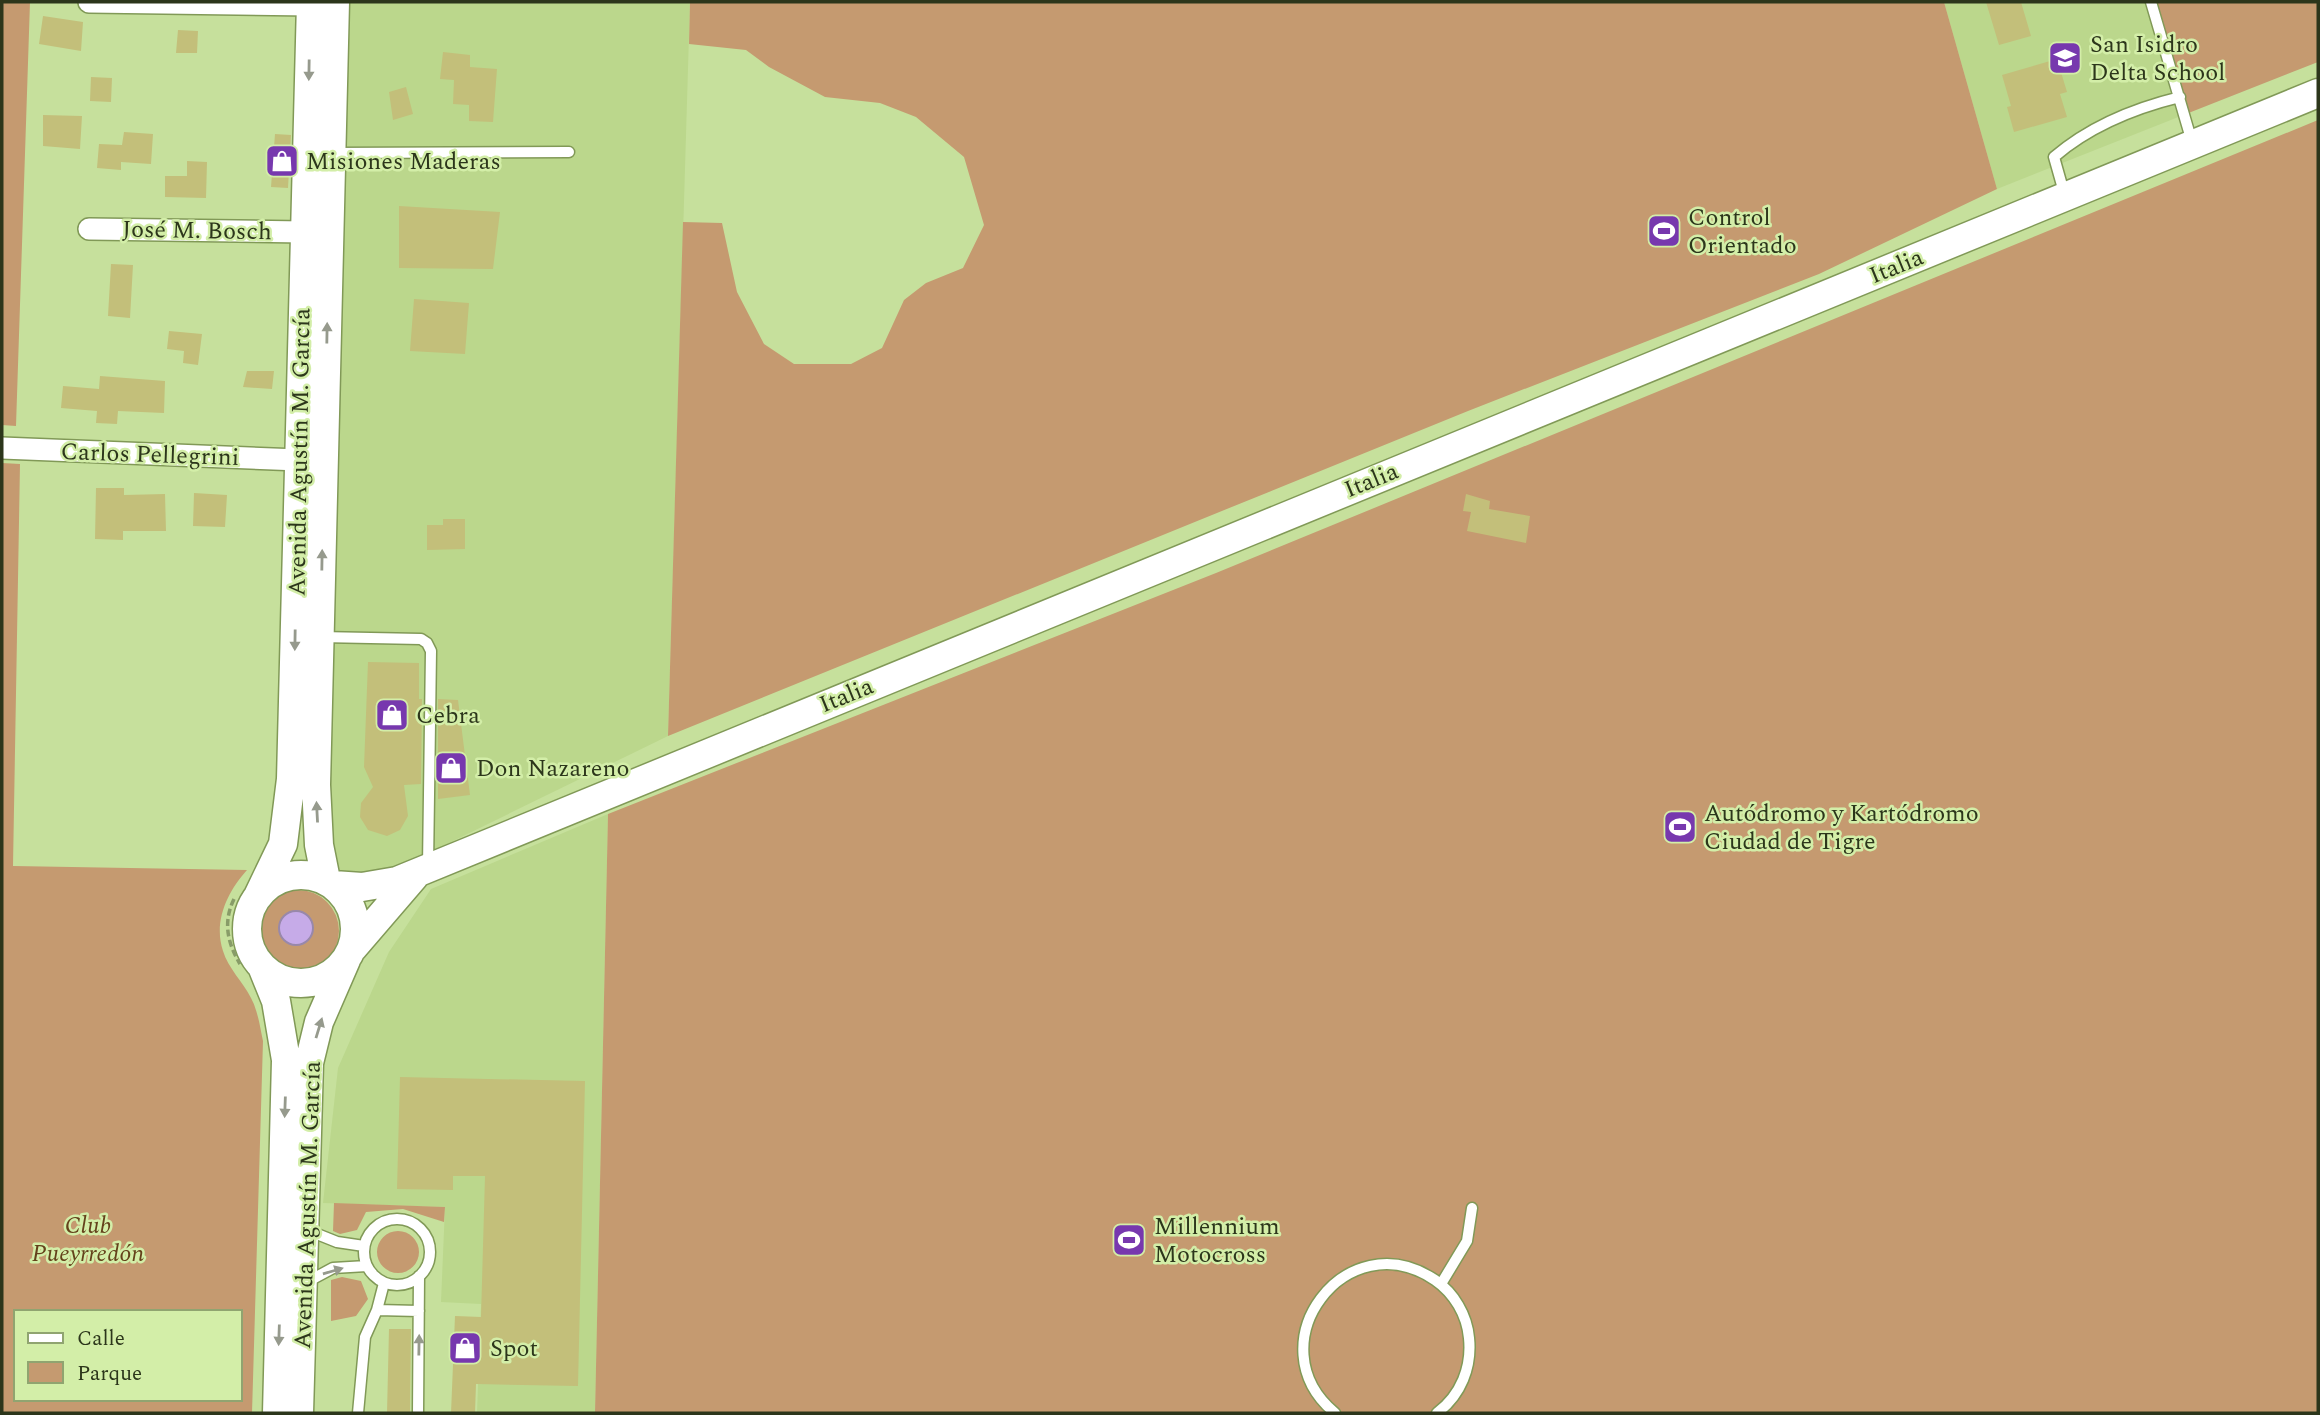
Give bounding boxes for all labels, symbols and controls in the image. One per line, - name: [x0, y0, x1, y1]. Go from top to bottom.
- place label: San Isidro Delta School: [2090, 27, 2225, 91]
- school or university icon: San Isidro Delta School: [2046, 39, 2084, 77]
- one-way arrow: [303, 59, 315, 81]
- shop icon: Misiones Maderas: [263, 142, 301, 180]
- place label: Misiones Maderas: [306, 144, 501, 180]
- place label: Control Orientado: [1688, 200, 1797, 264]
- street label: José M. Bosch: [122, 212, 272, 250]
- sports icon: Control Orientado: [1645, 212, 1683, 250]
- street label: Italia: [1864, 240, 1929, 294]
- street label: Avenida Agustín M. García: [279, 307, 321, 596]
- one-way arrow: [321, 322, 332, 344]
- street label: Carlos Pellegrini: [60, 434, 240, 476]
- street label: Italia: [1339, 454, 1404, 508]
- one-way arrow: [316, 549, 327, 571]
- one-way arrow: [289, 630, 300, 652]
- street label: Italia: [814, 669, 879, 723]
- shop icon: Cebra: [373, 696, 411, 734]
- place label: Cebra: [416, 698, 480, 734]
- shop icon: Don Nazareno: [432, 749, 470, 787]
- place label: Don Nazareno: [476, 751, 629, 787]
- place label: Autódromo y Kartódromo Ciudad de Tigre: [1704, 796, 1979, 860]
- one-way arrow: [311, 801, 322, 823]
- sports icon: Autódromo y Kartódromo Ciudad de Tigre: [1661, 808, 1699, 846]
- one-way arrow: [314, 1017, 324, 1038]
- street label: Avenida Agustín M. García: [285, 1060, 331, 1350]
- one-way arrow: [279, 1096, 291, 1118]
- park label: Club Pueyrredón: [32, 1208, 145, 1272]
- place label: Millennium Motocross: [1154, 1209, 1280, 1273]
- sports icon: Millennium Motocross: [1110, 1221, 1148, 1259]
- one-way arrow: [323, 1265, 344, 1275]
- legend: [14, 1310, 242, 1401]
- text: Calle: [77, 1323, 125, 1355]
- one-way arrow: [273, 1324, 285, 1346]
- shop icon: Spot: [446, 1329, 484, 1367]
- place label: Spot: [490, 1331, 538, 1367]
- one-way arrow: [413, 1334, 425, 1356]
- text: Parque: [77, 1358, 142, 1390]

